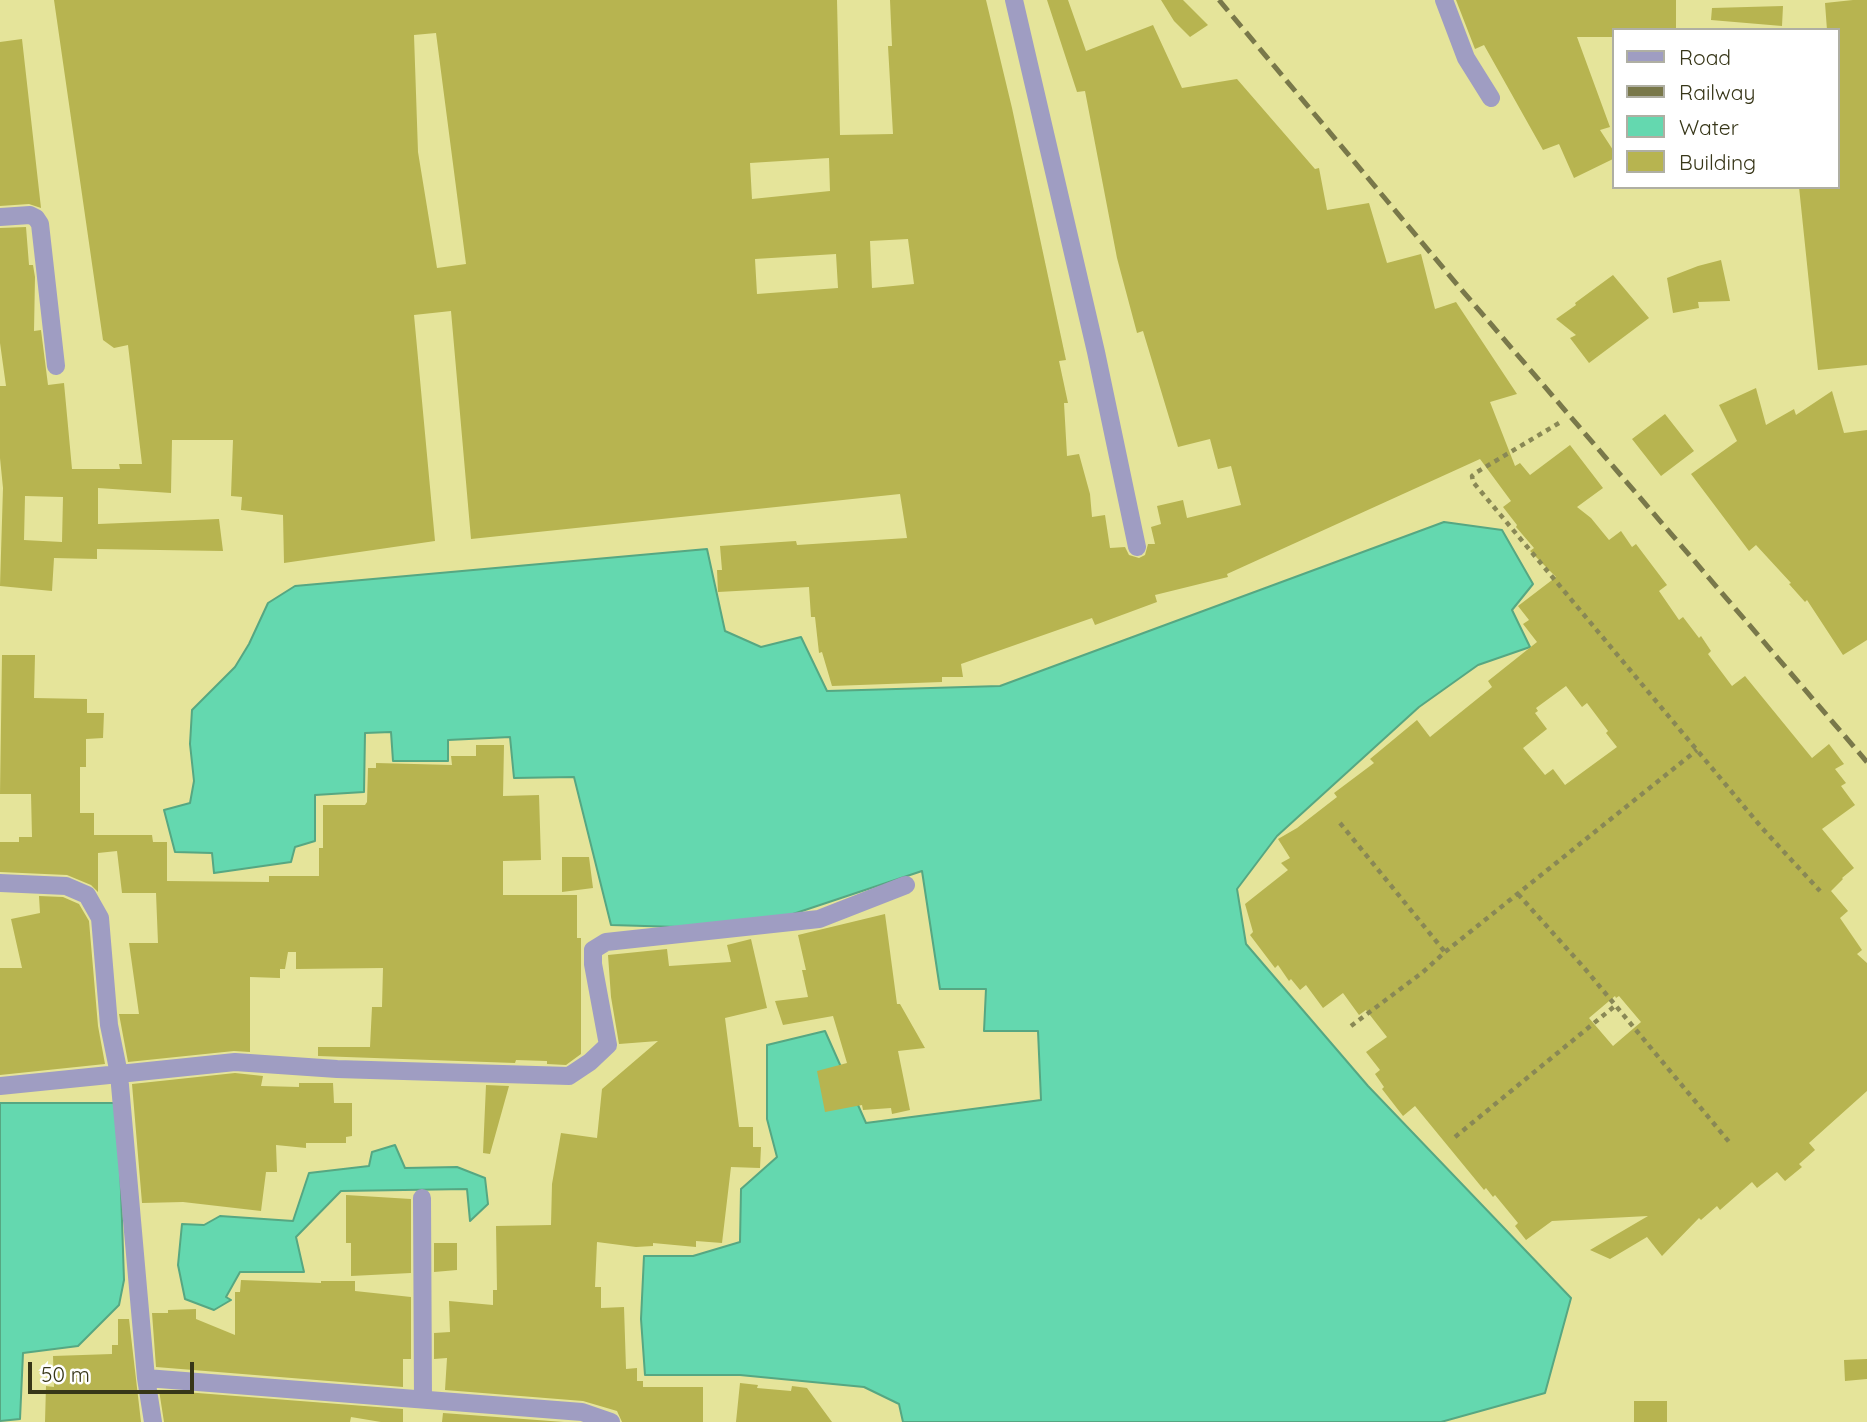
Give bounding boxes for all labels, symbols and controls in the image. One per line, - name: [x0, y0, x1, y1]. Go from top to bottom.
- legend: [1612, 28, 1839, 189]
- text: Road: [1679, 44, 1731, 70]
- text: Railway: [1679, 79, 1755, 105]
- text: Water: [1679, 114, 1739, 140]
- text: Building: [1679, 149, 1756, 175]
- scale bar: [32, 1348, 198, 1392]
- text: 50 m: [41, 1361, 90, 1387]

